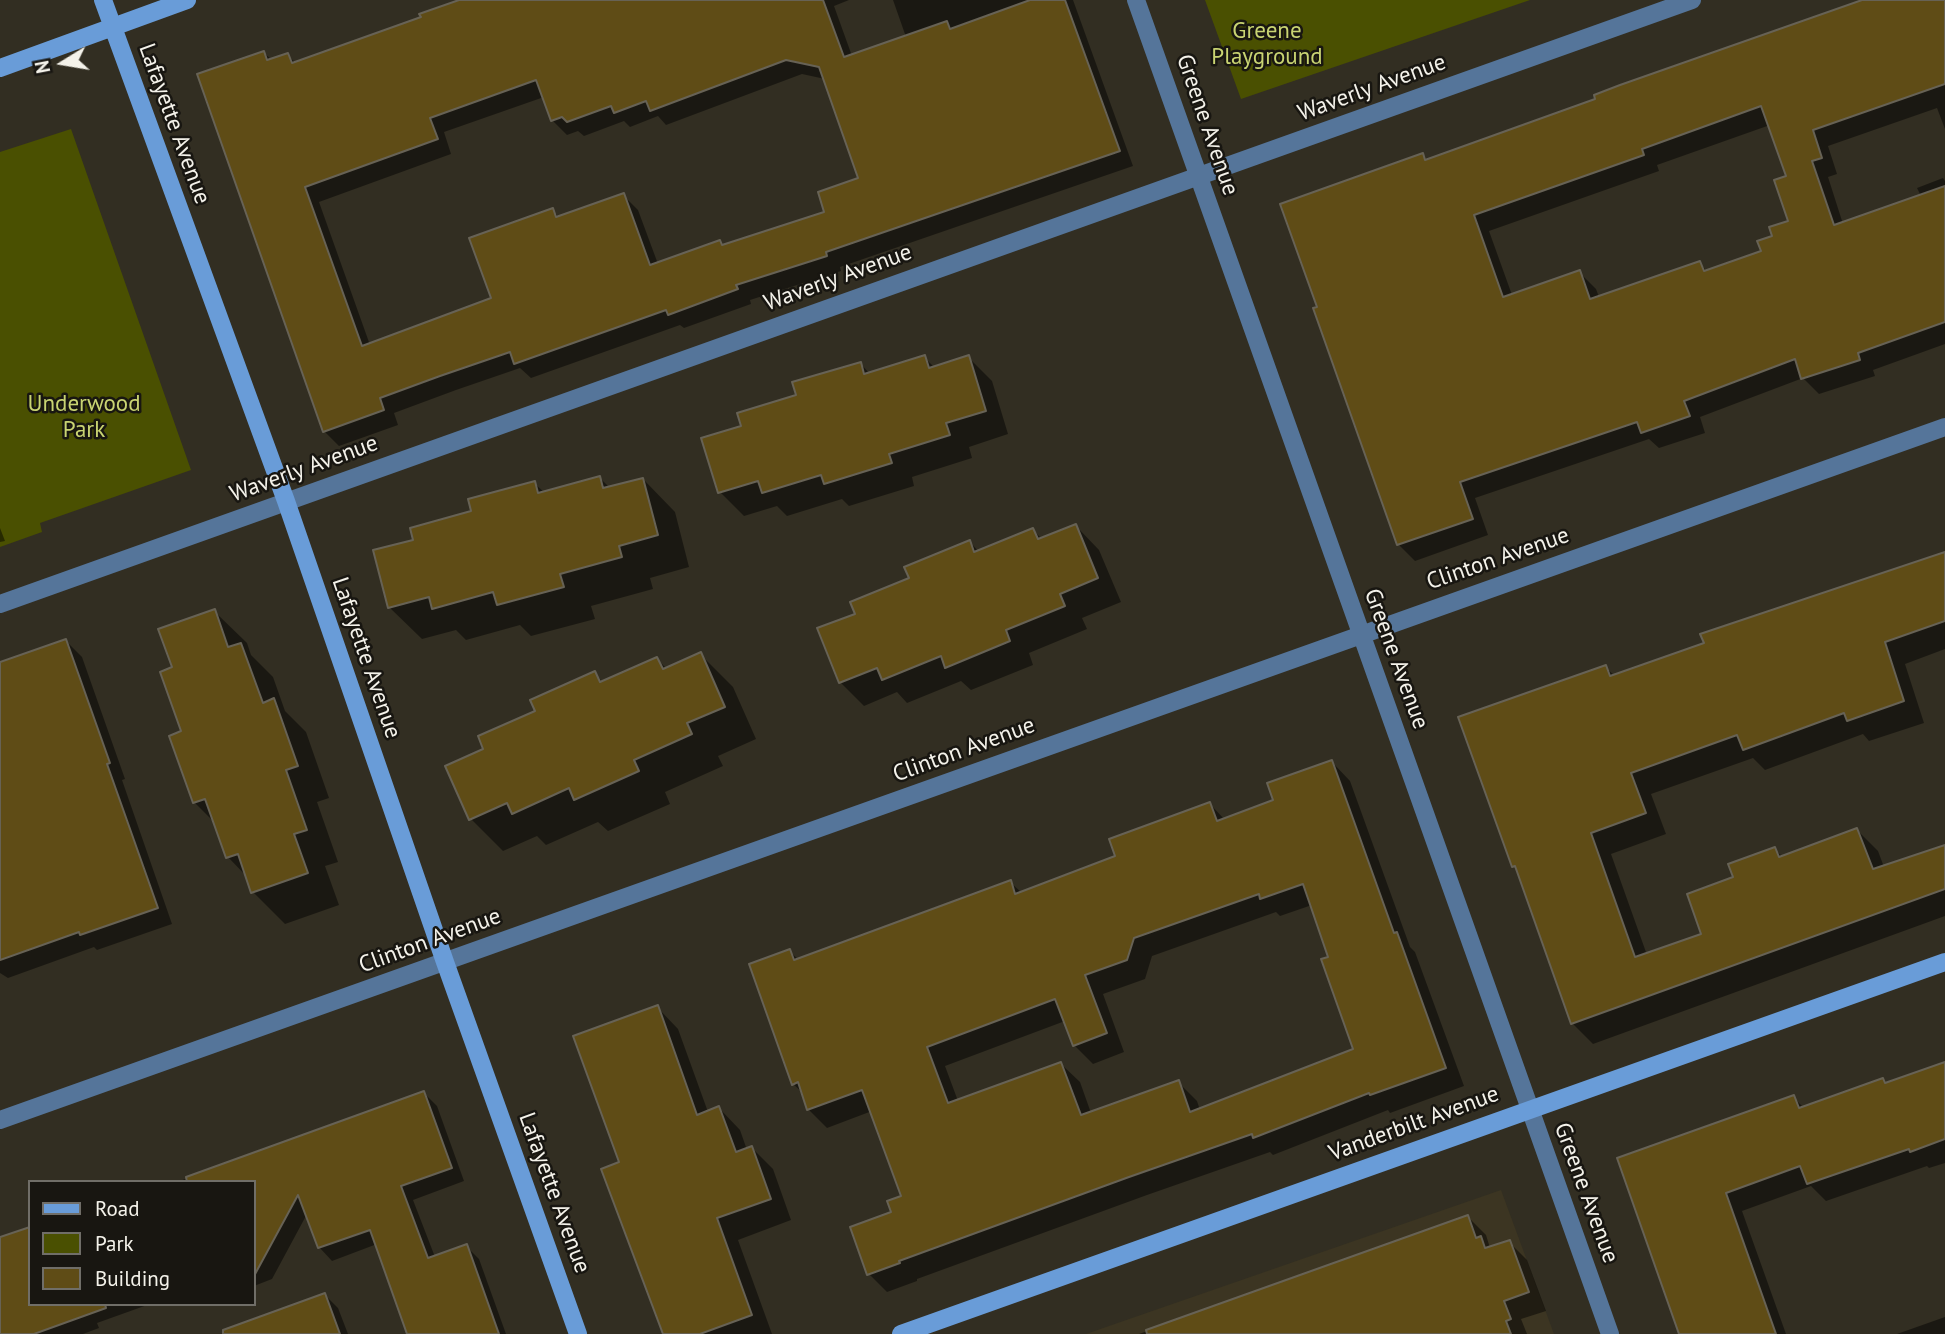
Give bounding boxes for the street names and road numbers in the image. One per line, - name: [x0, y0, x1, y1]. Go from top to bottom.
- street label: Lafayette Avenue: [132, 40, 216, 208]
- street label: Waverly Avenue: [1294, 48, 1450, 128]
- street label: Greene Avenue: [1170, 51, 1244, 199]
- street label: Waverly Avenue: [760, 238, 916, 318]
- street label: Waverly Avenue: [226, 429, 382, 509]
- street label: Clinton Avenue: [1423, 522, 1573, 596]
- street label: Lafayette Avenue: [325, 574, 407, 742]
- street label: Greene Avenue: [1358, 585, 1434, 733]
- street label: Clinton Avenue: [889, 712, 1039, 788]
- street label: Clinton Avenue: [355, 903, 505, 979]
- street label: Vanderbilt Avenue: [1325, 1080, 1503, 1168]
- street label: Lafayette Avenue: [512, 1109, 596, 1277]
- street label: Greene Avenue: [1548, 1119, 1624, 1267]

